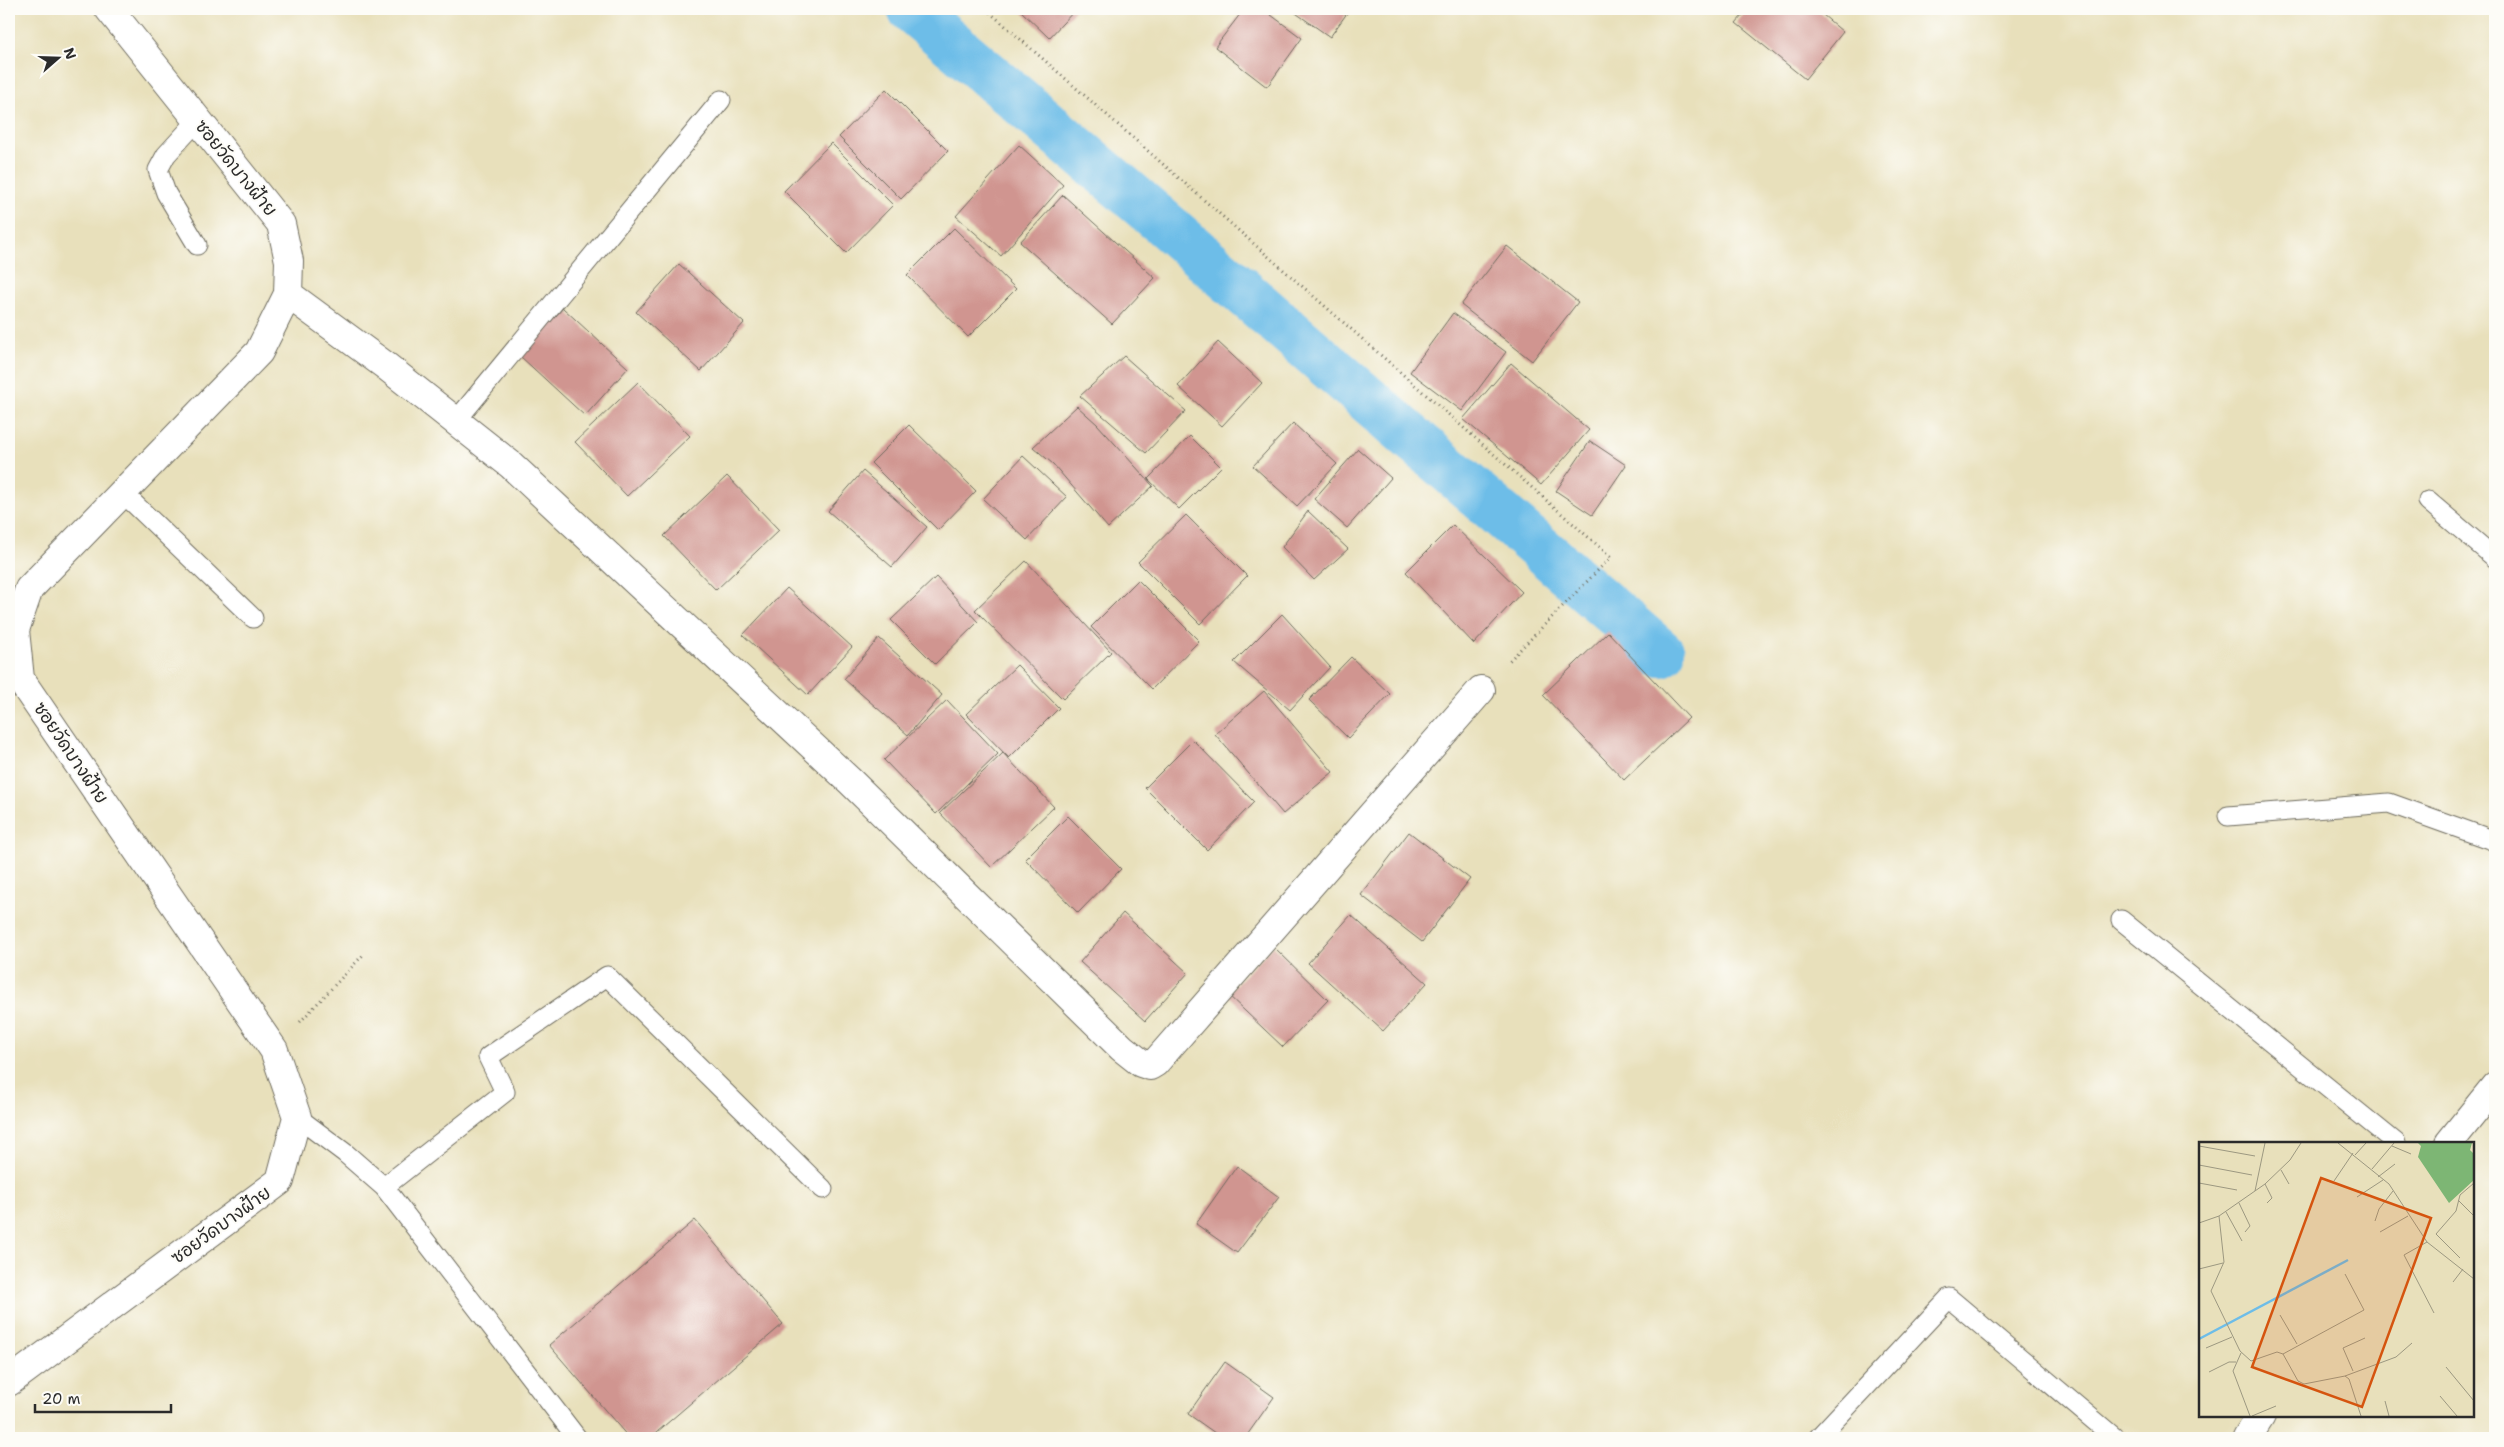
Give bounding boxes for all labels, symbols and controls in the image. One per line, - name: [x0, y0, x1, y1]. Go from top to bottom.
- north arrow: [32, 32, 82, 82]
- text: N: [60, 45, 81, 62]
- street label: ซอยวัดบางฝ้าย: [190, 114, 283, 221]
- street label: ซอยวัดบางฝ้าย: [28, 697, 115, 809]
- inset map: [2199, 1142, 2474, 1417]
- street label: ซอยวัดบางฝ้าย: [166, 1180, 276, 1269]
- scale bar: [35, 1382, 171, 1414]
- text: 20 m: [42, 1389, 81, 1409]

